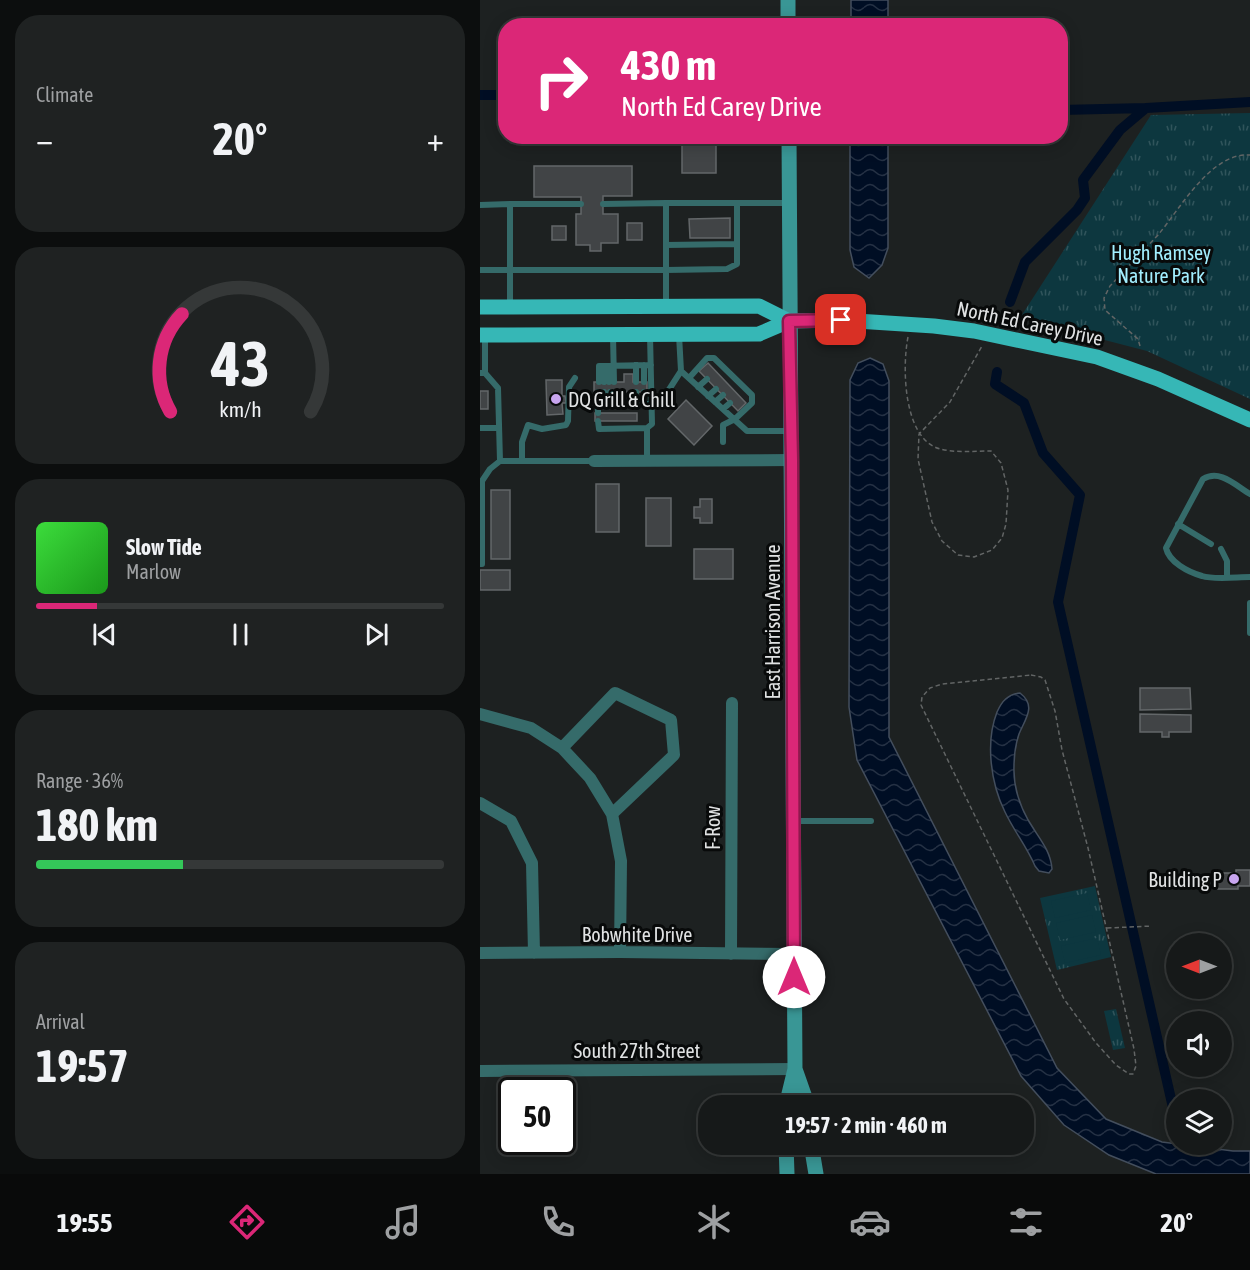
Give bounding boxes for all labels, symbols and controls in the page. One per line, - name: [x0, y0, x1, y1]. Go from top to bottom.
- text: 430 m: [621, 41, 716, 89]
- icon: right: [522, 42, 600, 120]
- text: Climate: [36, 83, 93, 106]
- text: North Ed Carey Drive: [621, 91, 822, 122]
- text: 20°: [213, 113, 267, 165]
- text: −: [36, 120, 53, 158]
- text: +: [427, 120, 444, 158]
- park label: Hugh Ramsey Nature Park: [1111, 241, 1211, 287]
- pin: [815, 294, 866, 345]
- street label: North Ed Carey Drive: [955, 296, 1105, 350]
- icon: arrive: [824, 303, 857, 336]
- text: 43: [210, 328, 269, 399]
- place label: DQ Grill & Chill: [568, 388, 676, 411]
- marker: DQ Grill & Chill: [549, 392, 563, 406]
- text: km/h: [219, 398, 261, 423]
- text: Slow Tide: [126, 534, 202, 560]
- street label: East Harrison Avenue: [761, 545, 784, 699]
- text: Marlow: [126, 560, 181, 583]
- icon: previous: [88, 618, 121, 651]
- icon: pause: [224, 618, 257, 651]
- icon: next: [360, 618, 393, 651]
- text: Range · 36%: [36, 769, 123, 792]
- text: 180 km: [36, 799, 158, 851]
- street label: F-Row: [701, 806, 724, 850]
- place label: Building P: [1148, 868, 1222, 891]
- marker: Building P: [1227, 872, 1241, 886]
- street label: Bobwhite Drive: [582, 923, 692, 946]
- north arrow: [1166, 933, 1232, 999]
- map controls: [1166, 933, 1232, 1155]
- position arrow: [762, 945, 826, 1009]
- text: Arrival: [36, 1010, 85, 1033]
- button: sound: [1166, 1011, 1232, 1077]
- street label: South 27th Street: [574, 1039, 701, 1062]
- text: 19:57: [36, 1040, 129, 1092]
- speed limit sign: 50: [498, 1077, 576, 1155]
- button: layers: [1166, 1089, 1232, 1155]
- text: 19:57 · 2 min · 460 m: [785, 1112, 947, 1138]
- icon: directions: [226, 1201, 268, 1243]
- icon: music: [382, 1201, 424, 1243]
- icon: phone: [537, 1201, 579, 1243]
- icon: climate: [693, 1201, 735, 1243]
- icon: car: [849, 1201, 891, 1243]
- icon: filters: [1005, 1201, 1047, 1243]
- text: 19:55: [57, 1207, 112, 1238]
- text: 20°: [1160, 1207, 1193, 1238]

